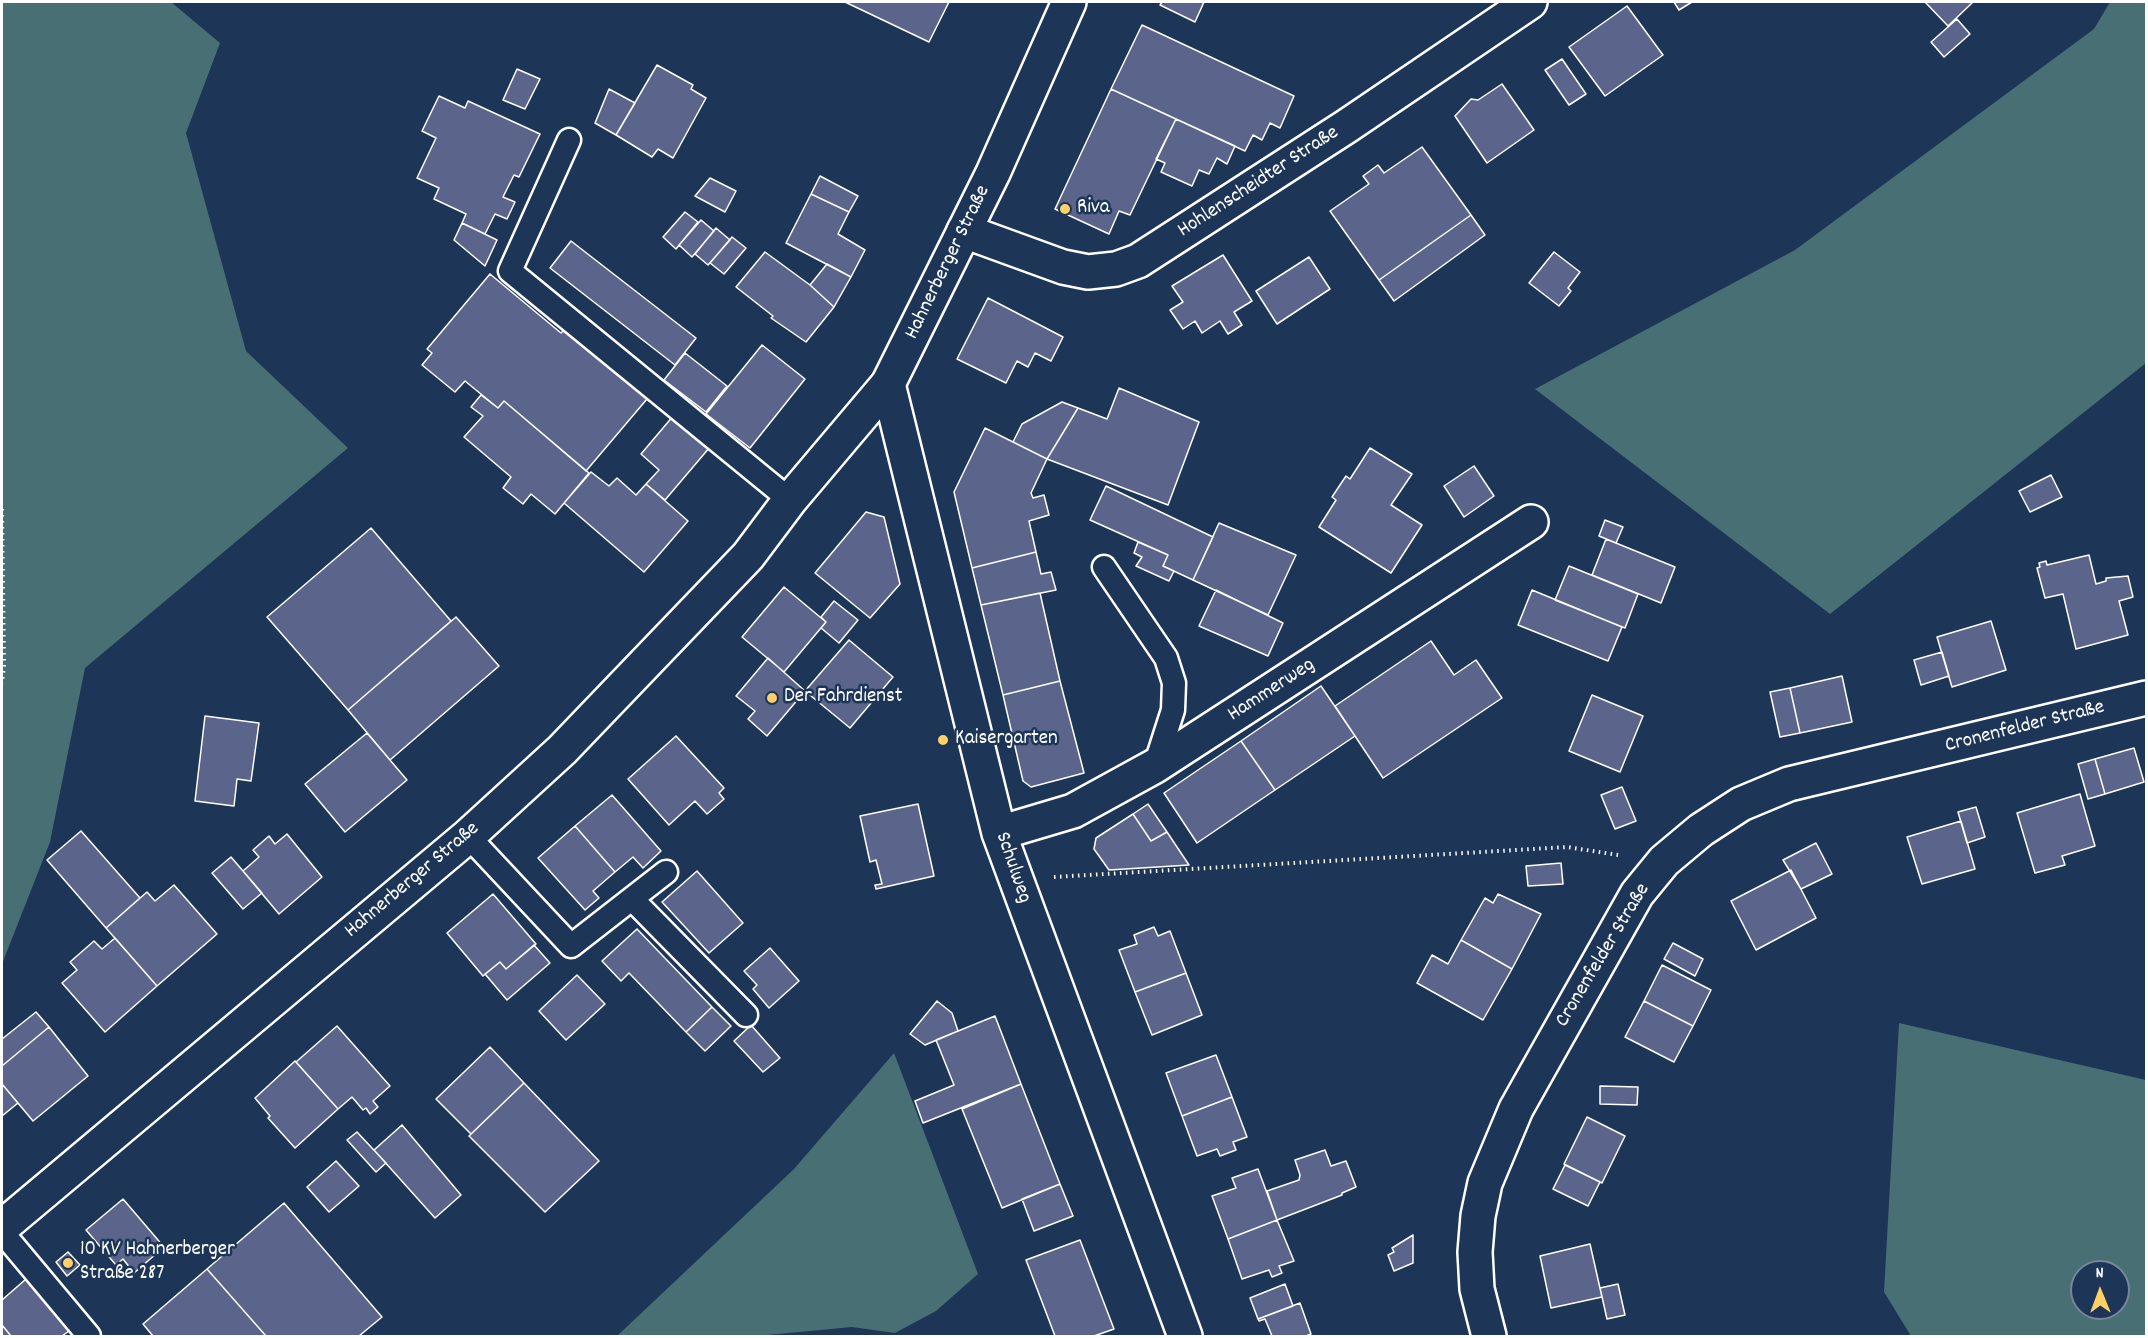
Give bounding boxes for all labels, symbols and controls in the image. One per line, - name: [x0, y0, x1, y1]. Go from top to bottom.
- street label: Hohlenscheidter Straße: [1174, 122, 1344, 244]
- street label: Hahnerberger Straße: [901, 182, 997, 344]
- place label: Riva: [1077, 196, 1110, 222]
- marker: Riva: [1058, 202, 1072, 216]
- street label: Hammerweg: [1224, 654, 1320, 728]
- place label: Der Fahrdienst: [784, 685, 903, 711]
- marker: Der Fahrdienst: [765, 691, 779, 705]
- street label: Cronenfelder Straße: [1943, 696, 2107, 760]
- place label: Kaisergarten: [955, 727, 1058, 753]
- marker: Kaisergarten: [936, 733, 950, 747]
- street label: Hahnerberger Straße: [341, 817, 485, 945]
- street label: Schulweg: [988, 829, 1036, 907]
- street label: Cronenfelder Straße: [1551, 880, 1657, 1032]
- place label: 10 KV Hahnerberger Straße 287: [80, 1238, 235, 1288]
- marker: 10 KV Hahnerberger Straße 287: [61, 1256, 75, 1270]
- north arrow: [2070, 1260, 2130, 1320]
- text: N: [2096, 1262, 2104, 1285]

